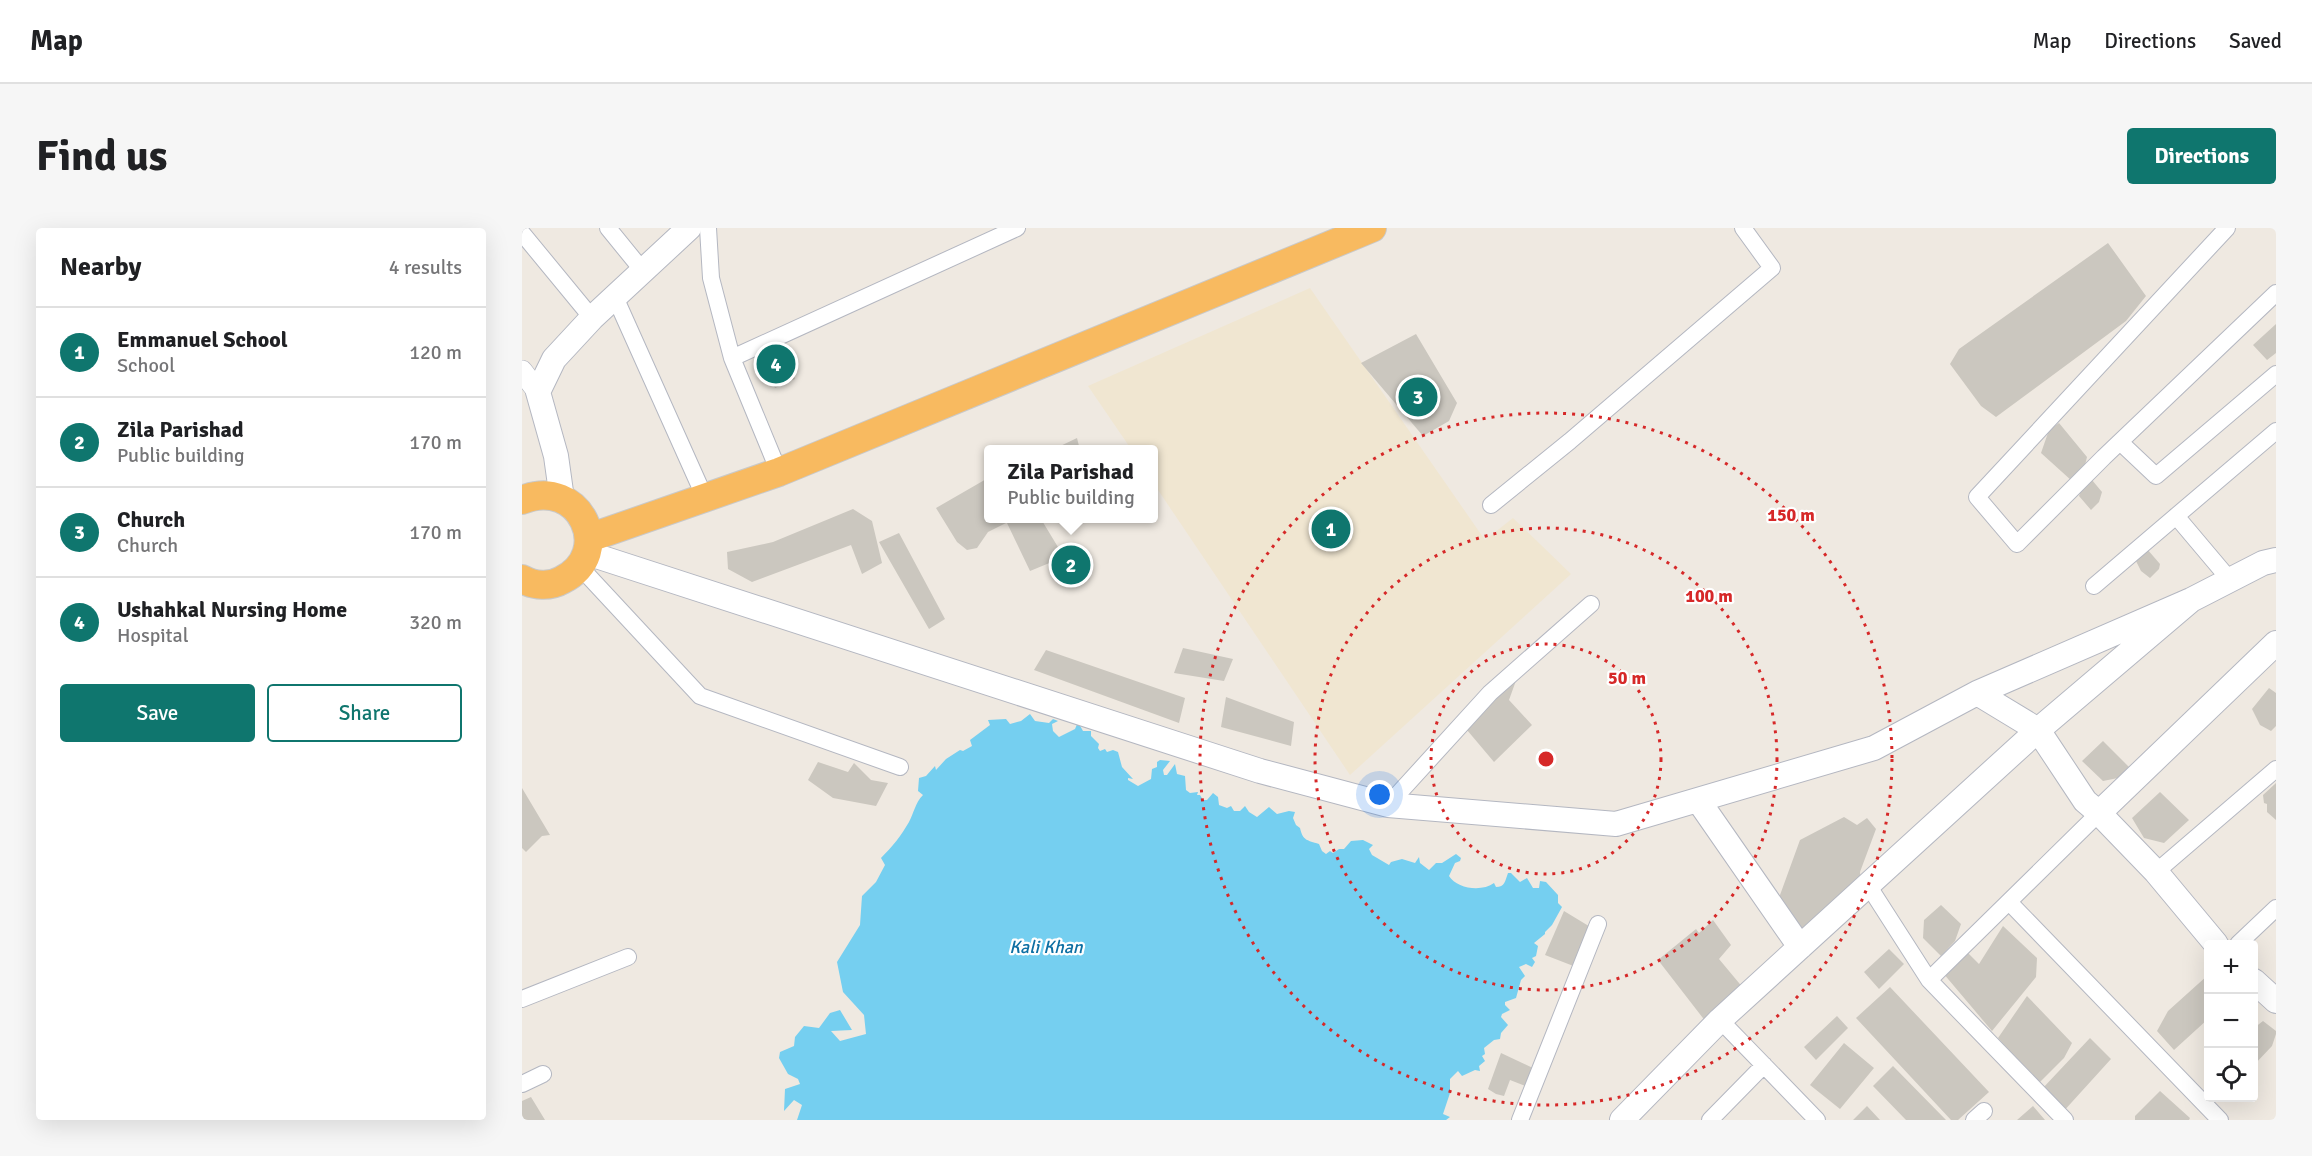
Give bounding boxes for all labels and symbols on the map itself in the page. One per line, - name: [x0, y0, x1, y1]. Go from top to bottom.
- pin: 4: [756, 342, 796, 386]
- pin: 3: [1398, 374, 1438, 420]
- text: 150 m: [1767, 504, 1815, 526]
- pin: 1: [1312, 506, 1350, 552]
- pin: 2: [1052, 542, 1090, 588]
- text: 100 m: [1685, 585, 1733, 607]
- text: 50 m: [1608, 667, 1646, 689]
- centre of rings: [1536, 749, 1556, 769]
- your location: [1365, 780, 1394, 809]
- water label: Kali Khan: [1009, 936, 1084, 958]

